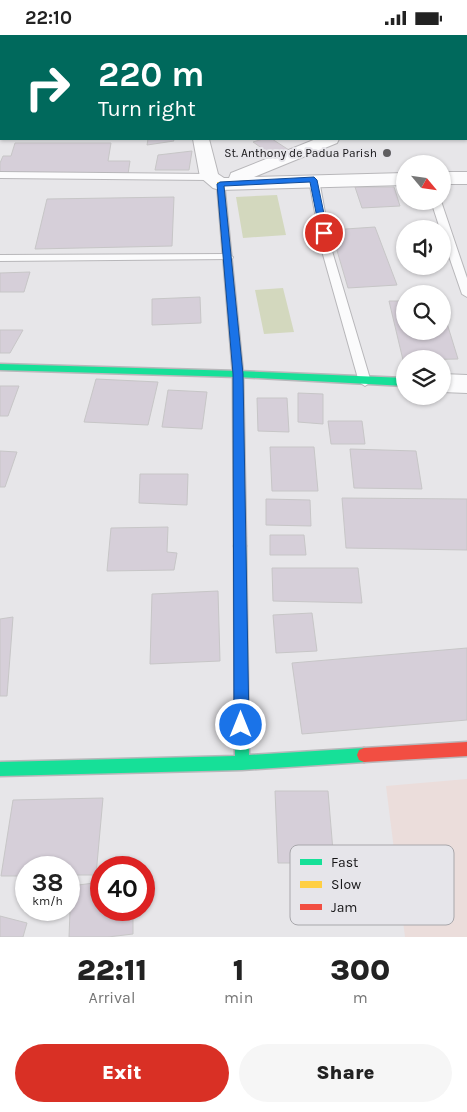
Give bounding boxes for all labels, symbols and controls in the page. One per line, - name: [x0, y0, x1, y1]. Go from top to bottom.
- text: 22:10: [25, 7, 72, 29]
- text: 220 m: [98, 54, 205, 95]
- icon: right: [15, 55, 80, 120]
- text: Turn right: [98, 96, 196, 122]
- place label: St. Anthony de Padua Parish: [224, 146, 377, 160]
- marker: St. Anthony de Padua Parish: [381, 147, 393, 159]
- north arrow: [396, 155, 451, 210]
- map controls: [396, 155, 451, 405]
- pin: [303, 212, 345, 254]
- icon: arrive: [310, 219, 338, 247]
- button: sound: [396, 220, 451, 275]
- button: search: [396, 285, 451, 340]
- button: layers: [396, 350, 451, 405]
- position arrow: [214, 698, 266, 750]
- legend: [290, 845, 454, 925]
- text: Fast: [331, 854, 358, 871]
- speed limit sign: 40: [90, 856, 155, 921]
- text: 38: [32, 868, 63, 897]
- text: Slow: [331, 876, 361, 893]
- text: km/h: [32, 894, 63, 908]
- text: Jam: [331, 899, 357, 916]
- text: 22:11: [77, 952, 147, 988]
- text: 1: [233, 952, 244, 988]
- text: 300: [330, 952, 390, 988]
- text: Arrival: [89, 988, 135, 1007]
- text: min: [224, 988, 253, 1007]
- text: m: [353, 988, 368, 1007]
- button: Exit: [15, 1044, 229, 1102]
- button: Share: [239, 1044, 452, 1102]

